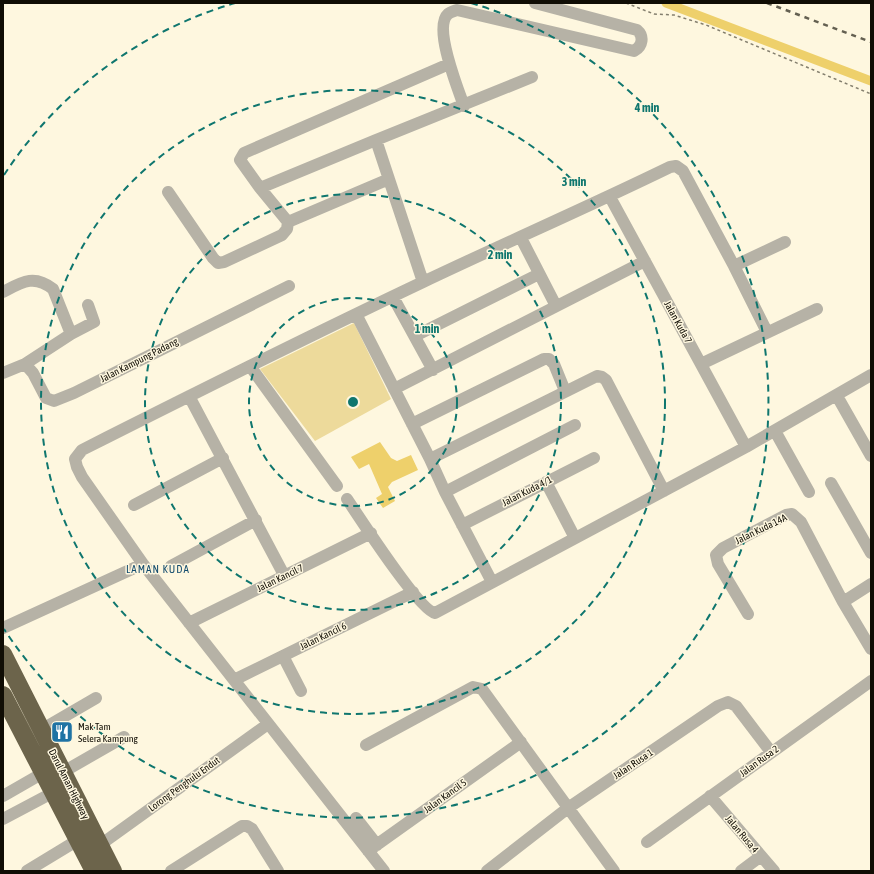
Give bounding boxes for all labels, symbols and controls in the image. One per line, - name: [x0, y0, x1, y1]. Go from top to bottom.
- text: 4 min: [634, 101, 659, 115]
- text: 3 min: [562, 175, 586, 189]
- text: 2 min: [488, 248, 512, 262]
- street label: Jalan Kuda 7: [662, 299, 694, 345]
- text: 1 min: [415, 322, 439, 336]
- street label: Jalan Kampung Padang: [98, 335, 180, 384]
- centre of rings: [346, 395, 360, 409]
- street label: Jalan Kuda 4/1: [500, 474, 554, 508]
- street label: Jalan Kuda 14A: [733, 512, 789, 546]
- street label: Jalan Kancil 7: [255, 562, 305, 594]
- district label: LAMAN KUDA: [126, 563, 190, 575]
- street label: Jalan Kancil 6: [298, 620, 348, 652]
- restaurant icon: Mak Tam Selera Kampung: [49, 719, 75, 745]
- place label: Mak Tam Selera Kampung: [78, 721, 139, 744]
- street label: Jalan Rusa 2: [737, 743, 781, 779]
- street label: Darul Aman Highway: [47, 747, 91, 821]
- street label: Jalan Rusa 1: [611, 747, 655, 781]
- street label: Lorong Penghulu Endut: [146, 754, 222, 814]
- street label: Jalan Kancil 5: [421, 777, 469, 815]
- street label: Jalan Rusa 4: [723, 813, 761, 855]

